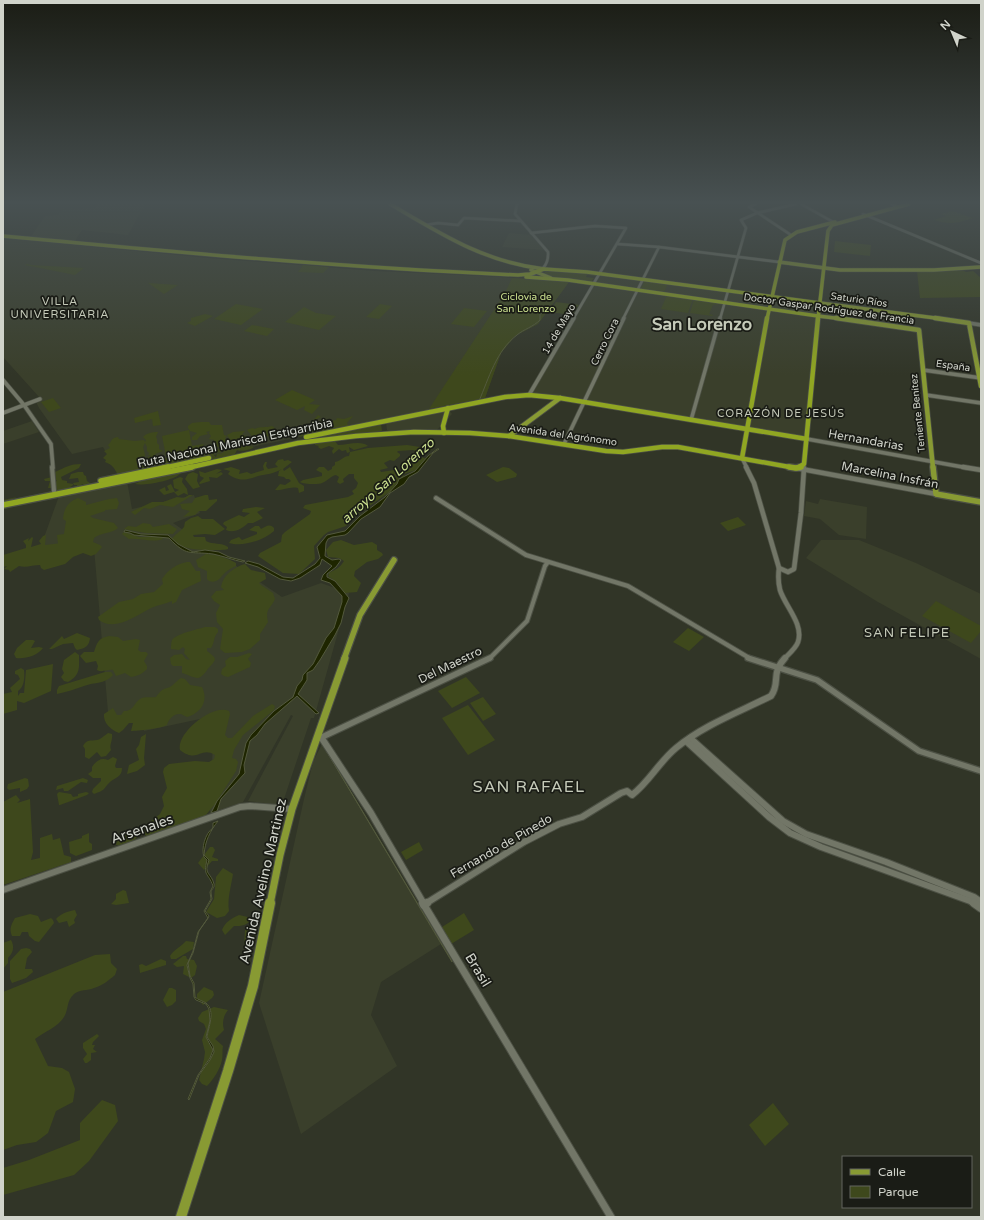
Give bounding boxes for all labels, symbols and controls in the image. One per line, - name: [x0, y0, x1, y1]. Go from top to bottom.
- north arrow: [932, 12, 972, 52]
- text: N: [938, 17, 953, 33]
- street label: Saturio Ríos: [830, 290, 888, 310]
- park label: Ciclovia de San Lorenzo: [497, 291, 555, 315]
- street label: Doctor Gaspar Rodríguez de Francia: [743, 291, 915, 327]
- district label: VILLA UNIVERSITARIA: [10, 295, 110, 321]
- street label: 14 de Mayo: [540, 302, 578, 356]
- district label: San Lorenzo: [652, 314, 752, 335]
- street label: Cerro Cora: [588, 316, 622, 368]
- street label: España: [935, 358, 971, 374]
- street label: Teniente Benítez: [908, 373, 928, 453]
- district label: CORAZÓN DE JESÚS: [717, 406, 845, 420]
- street label: Ruta Nacional Mariscal Estigarribia: [136, 415, 334, 471]
- street label: Avenida del Agrónomo: [508, 421, 618, 449]
- street label: Hernandarias: [827, 427, 905, 454]
- water label: arroyo San Lorenzo: [338, 434, 439, 527]
- street label: Marcelina Insfrán: [840, 459, 940, 491]
- district label: SAN FELIPE: [864, 625, 950, 641]
- street label: Del Maestro: [416, 644, 484, 686]
- district label: SAN RAFAEL: [473, 777, 585, 797]
- street label: Avenida Avelino Martinez: [236, 797, 290, 965]
- street label: Arsenales: [109, 810, 176, 848]
- street label: Fernando de Pinedo: [448, 811, 554, 881]
- street label: Brasil: [461, 950, 495, 990]
- legend: [842, 1156, 972, 1208]
- text: Calle: [878, 1165, 906, 1179]
- text: Parque: [878, 1185, 919, 1199]

